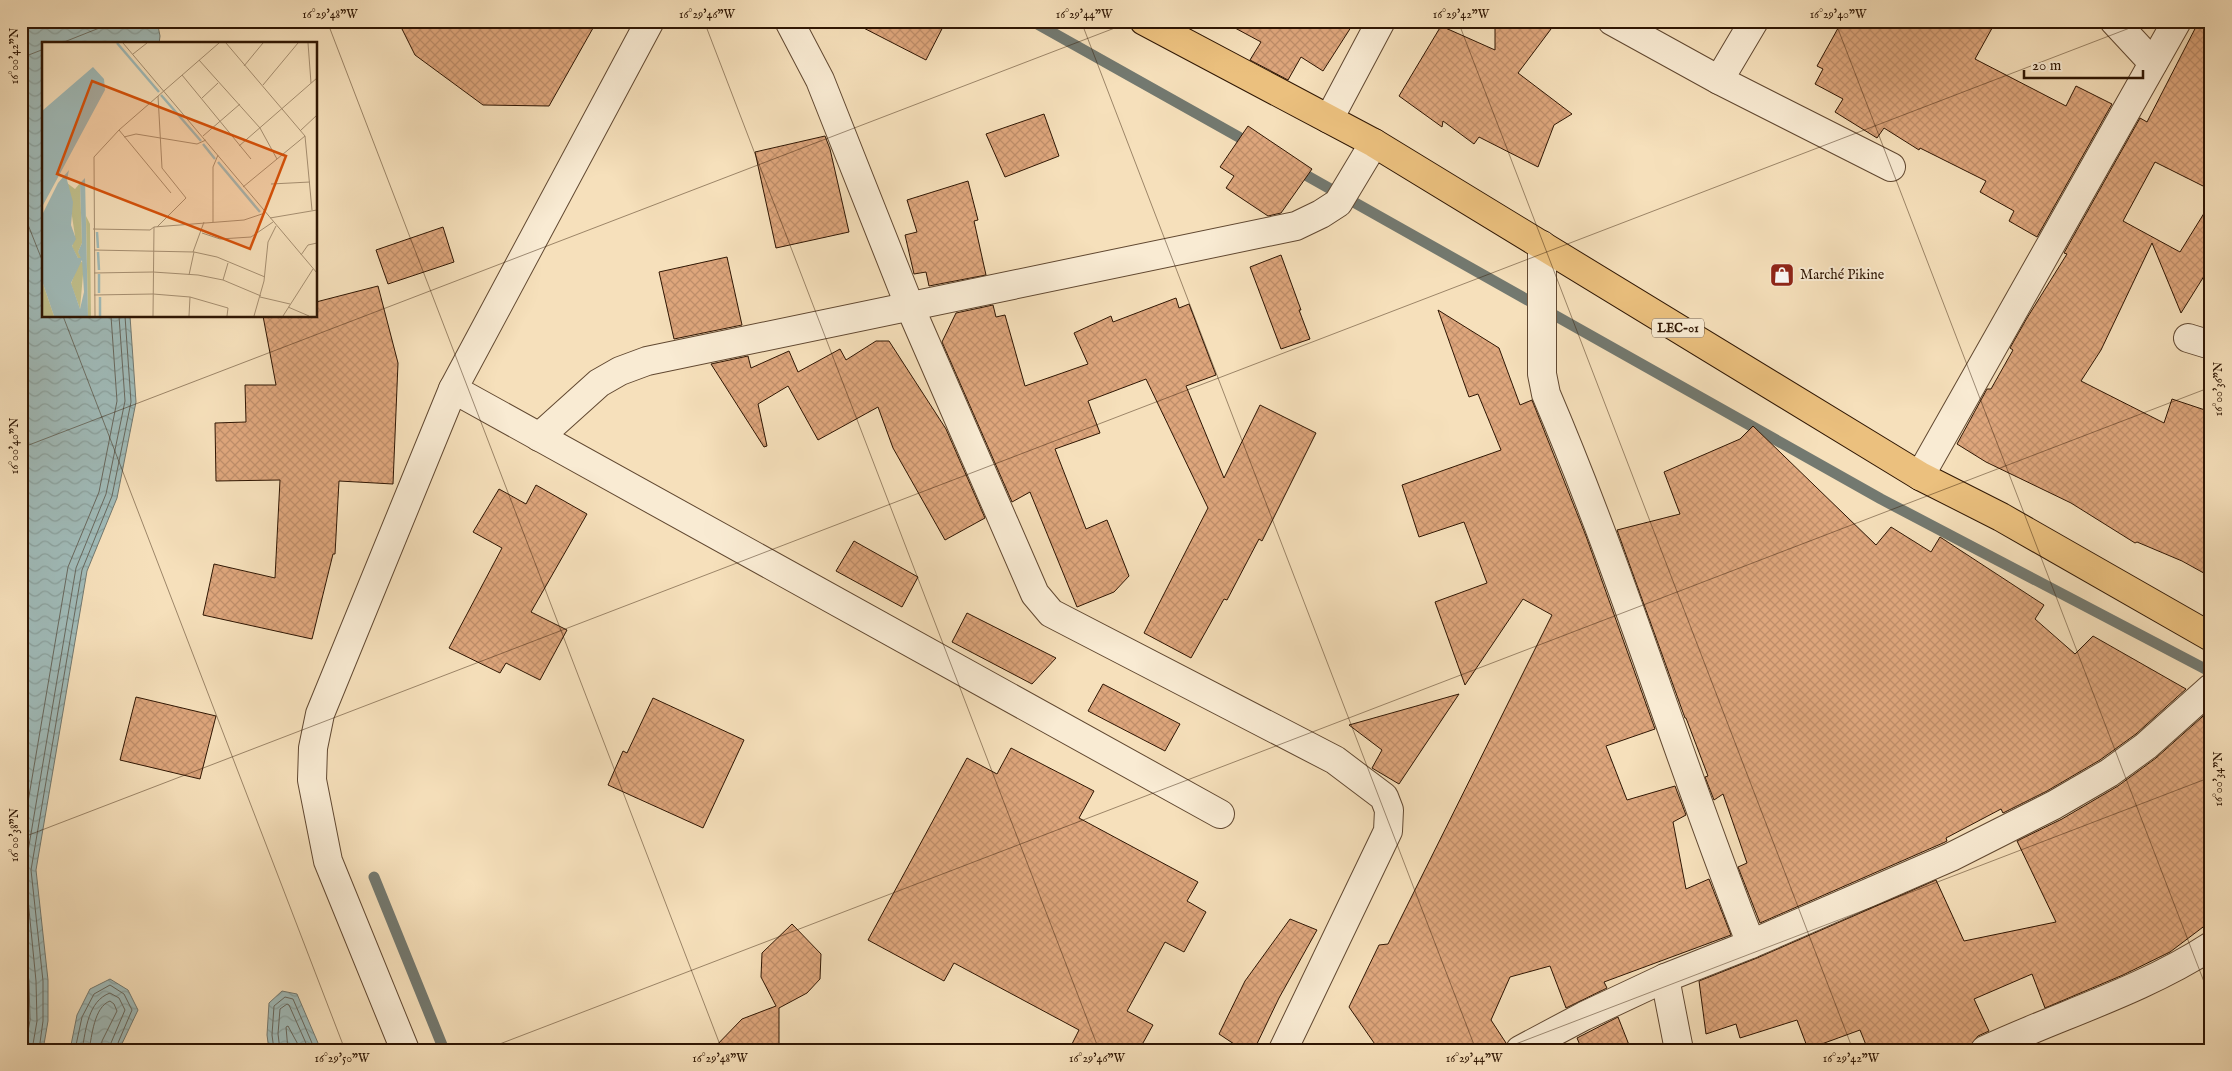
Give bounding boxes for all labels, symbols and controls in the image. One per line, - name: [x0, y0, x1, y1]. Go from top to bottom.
- text: 16°29'48"W: [302, 7, 358, 22]
- text: 16°29'46"W: [679, 7, 735, 22]
- text: 16°29'44"W: [1056, 7, 1113, 22]
- text: 16°29'42"W: [1433, 7, 1490, 22]
- text: 16°29'40"W: [1810, 7, 1867, 22]
- text: 16°00'42"N: [7, 27, 22, 84]
- inset map: [42, 42, 318, 318]
- scale bar: [2024, 48, 2143, 80]
- text: 20 m: [2032, 56, 2062, 75]
- shop icon: Marché Pikine: [1769, 262, 1795, 288]
- place label: Marché Pikine: [1800, 266, 1885, 284]
- road number: LEC-01: [1652, 318, 1704, 338]
- text: 16°00'36"N: [2211, 361, 2226, 416]
- text: 16°00'40"N: [7, 417, 22, 474]
- text: 16°00'34"N: [2211, 751, 2226, 807]
- text: 16°00'38"N: [7, 807, 22, 862]
- text: 16°29'50"W: [314, 1051, 370, 1066]
- text: 16°29'48"W: [692, 1051, 748, 1066]
- text: 16°29'46"W: [1069, 1051, 1125, 1066]
- text: 16°29'44"W: [1446, 1051, 1503, 1066]
- text: 16°29'42"W: [1823, 1051, 1880, 1066]

